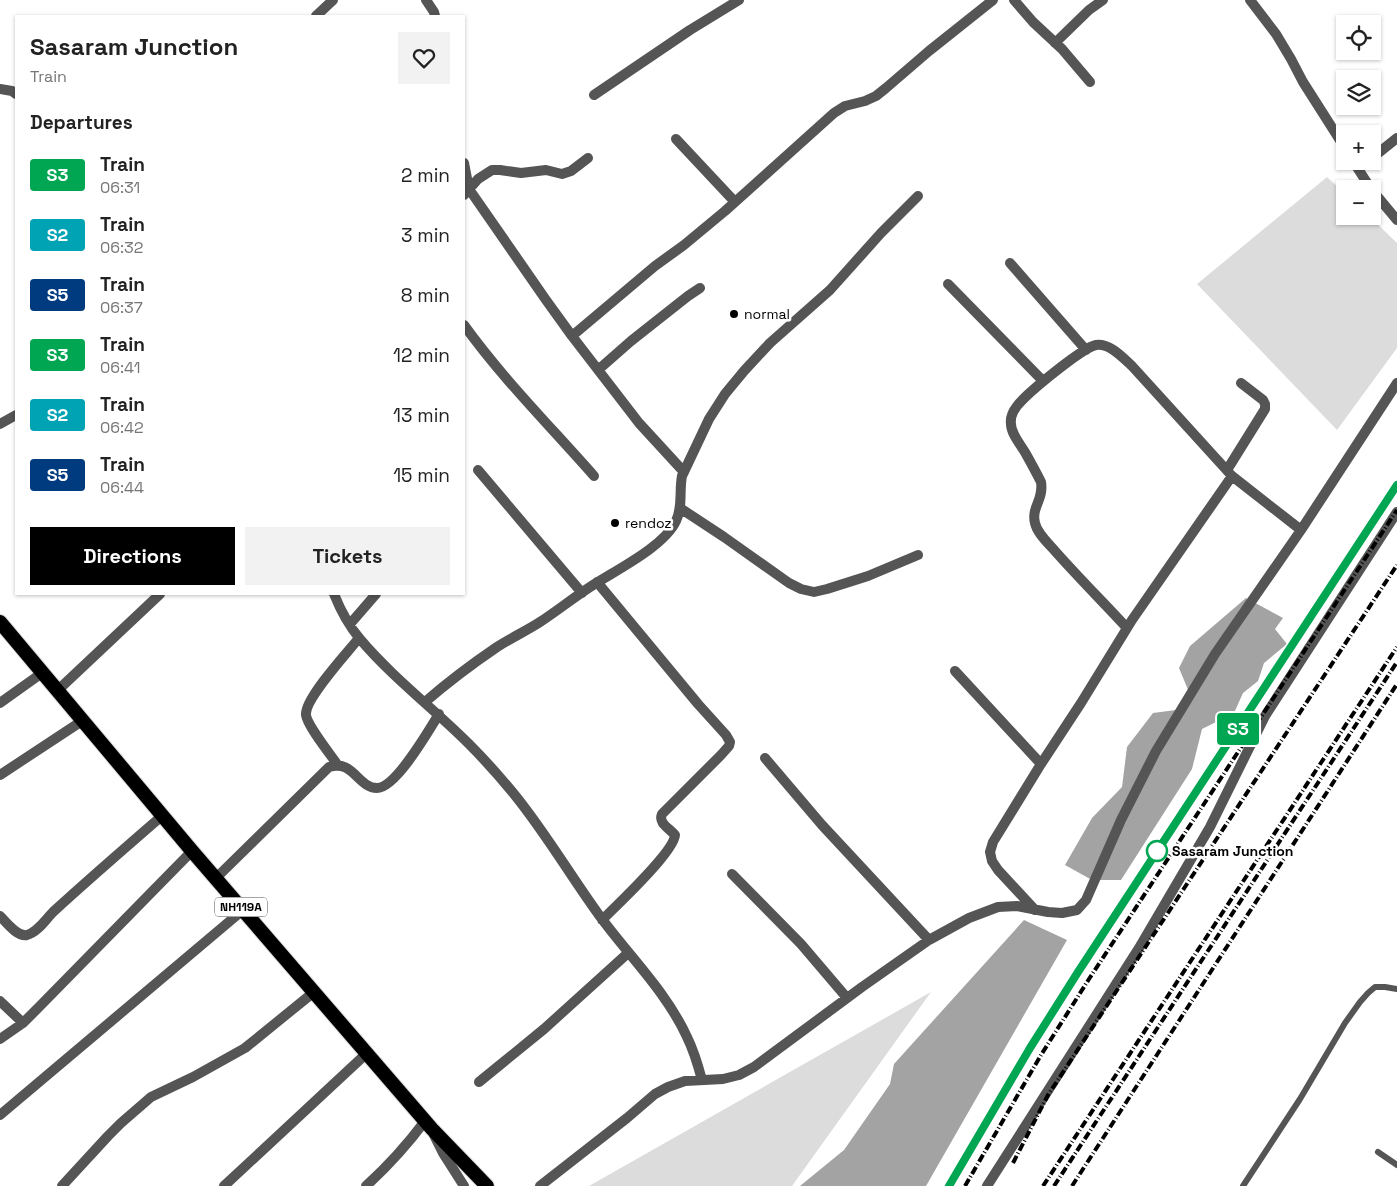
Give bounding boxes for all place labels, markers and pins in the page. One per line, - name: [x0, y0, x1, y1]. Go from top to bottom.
- place label: normal: [744, 305, 790, 323]
- marker: normal: [728, 308, 740, 320]
- place label: rendoz: [625, 514, 672, 532]
- marker: rendoz: [609, 517, 621, 529]
- marker: Sasaram Junction: [1146, 840, 1168, 862]
- place label: Sasaram Junction: [1172, 842, 1293, 860]

